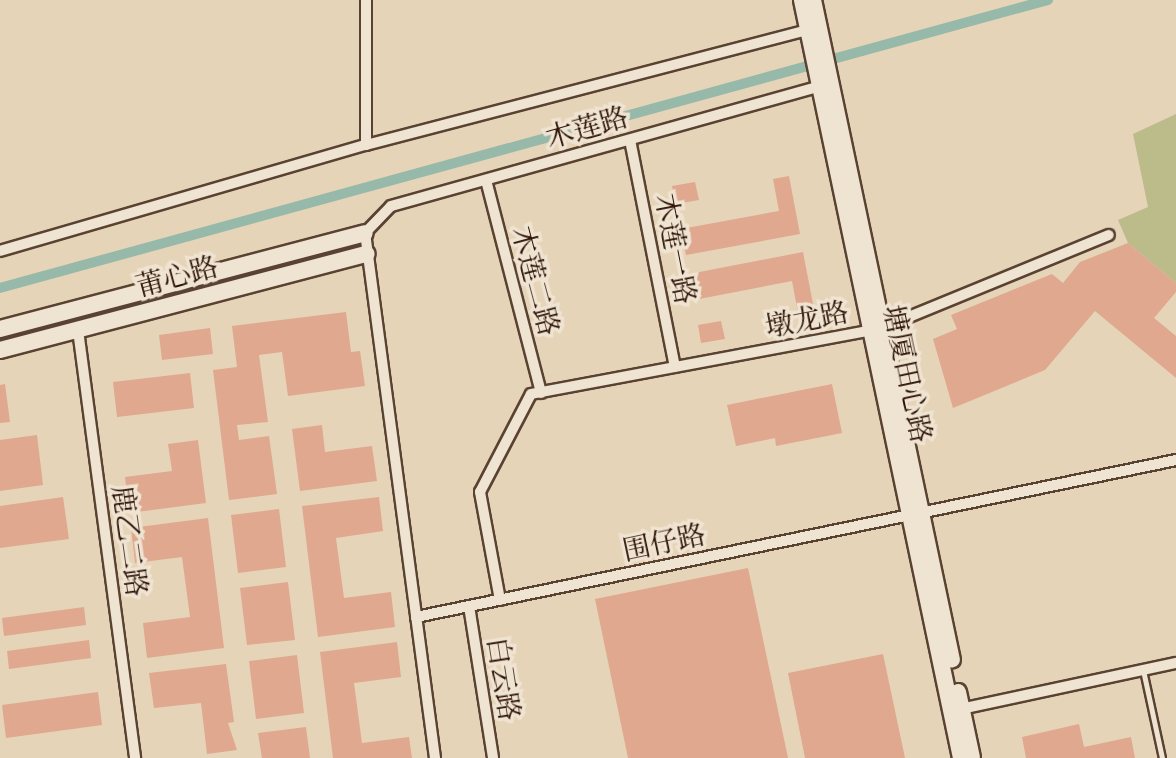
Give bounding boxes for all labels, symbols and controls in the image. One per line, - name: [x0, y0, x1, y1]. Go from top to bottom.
- street label: 木莲路: [542, 100, 632, 156]
- street label: 木莲一路: [648, 191, 702, 307]
- street label: 木莲二路: [504, 223, 566, 339]
- street label: 莆心路: [132, 250, 222, 304]
- street label: 墩龙路: [763, 295, 851, 345]
- street label: 塘厦田心路: [876, 302, 938, 446]
- street label: 鹿乙二路: [105, 483, 153, 599]
- street label: 围仔路: [619, 518, 709, 568]
- street label: 白云路: [480, 635, 526, 723]

